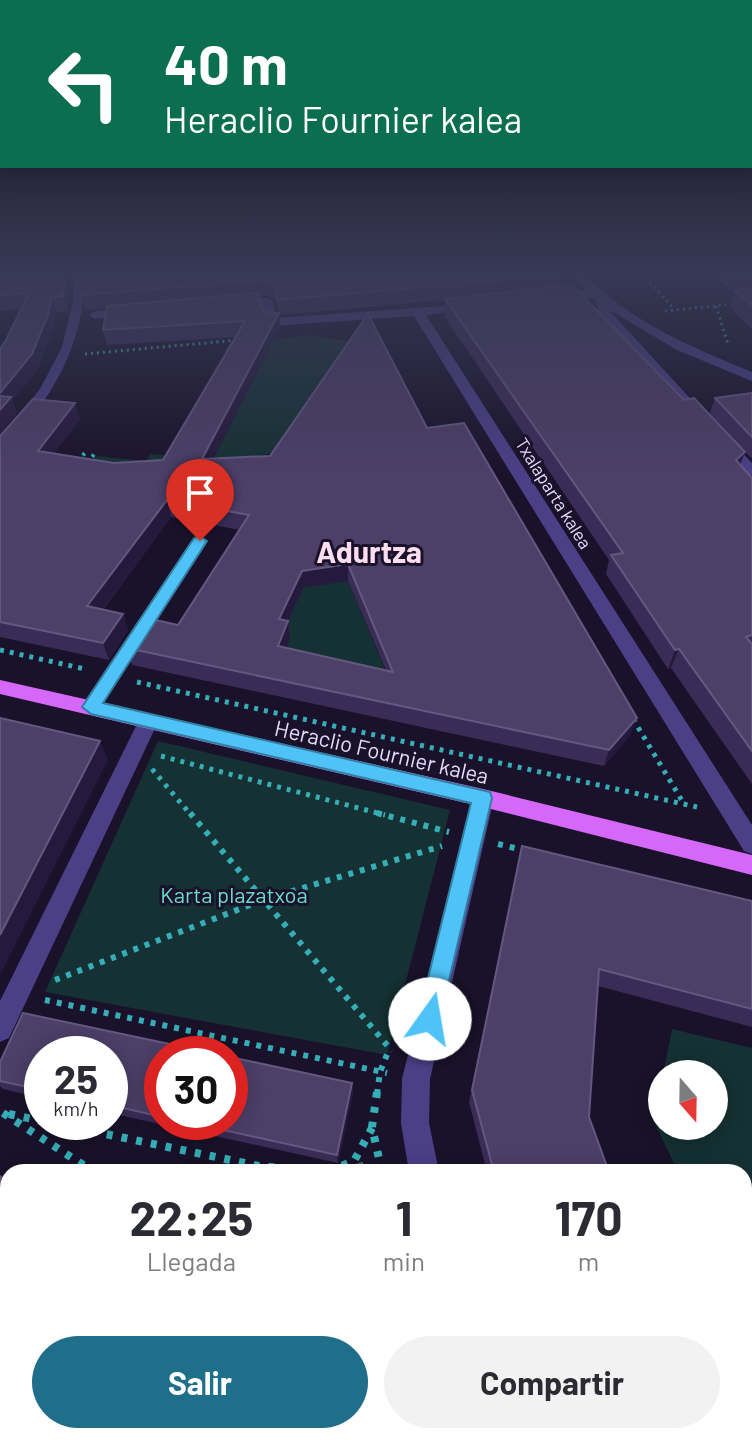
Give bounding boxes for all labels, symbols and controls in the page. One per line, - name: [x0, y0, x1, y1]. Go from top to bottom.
- text: 40 m: [164, 29, 288, 96]
- icon: left: [32, 32, 136, 136]
- text: Heraclio Fournier kalea: [164, 97, 522, 140]
- street label: Txalaparta kalea: [511, 433, 597, 553]
- pin: [166, 459, 234, 541]
- icon: arrive: [178, 471, 222, 515]
- district label: Adurtza: [316, 533, 422, 569]
- street label: Heraclio Fournier kalea: [272, 714, 492, 788]
- park label: Karta plazatxoa: [160, 881, 308, 907]
- position arrow: [388, 977, 472, 1061]
- speed limit sign: 30: [144, 1036, 248, 1140]
- text: 25: [54, 1054, 98, 1102]
- north arrow: [648, 1060, 728, 1140]
- map controls: [648, 1060, 728, 1140]
- text: km/h: [53, 1096, 99, 1120]
- text: 22:25: [129, 1188, 253, 1246]
- text: 1: [395, 1188, 412, 1246]
- text: 170: [554, 1188, 623, 1246]
- text: Llegada: [147, 1245, 236, 1276]
- text: min: [383, 1245, 425, 1276]
- text: m: [578, 1245, 599, 1276]
- button: Salir: [32, 1336, 368, 1428]
- button: Compartir: [384, 1336, 720, 1428]

